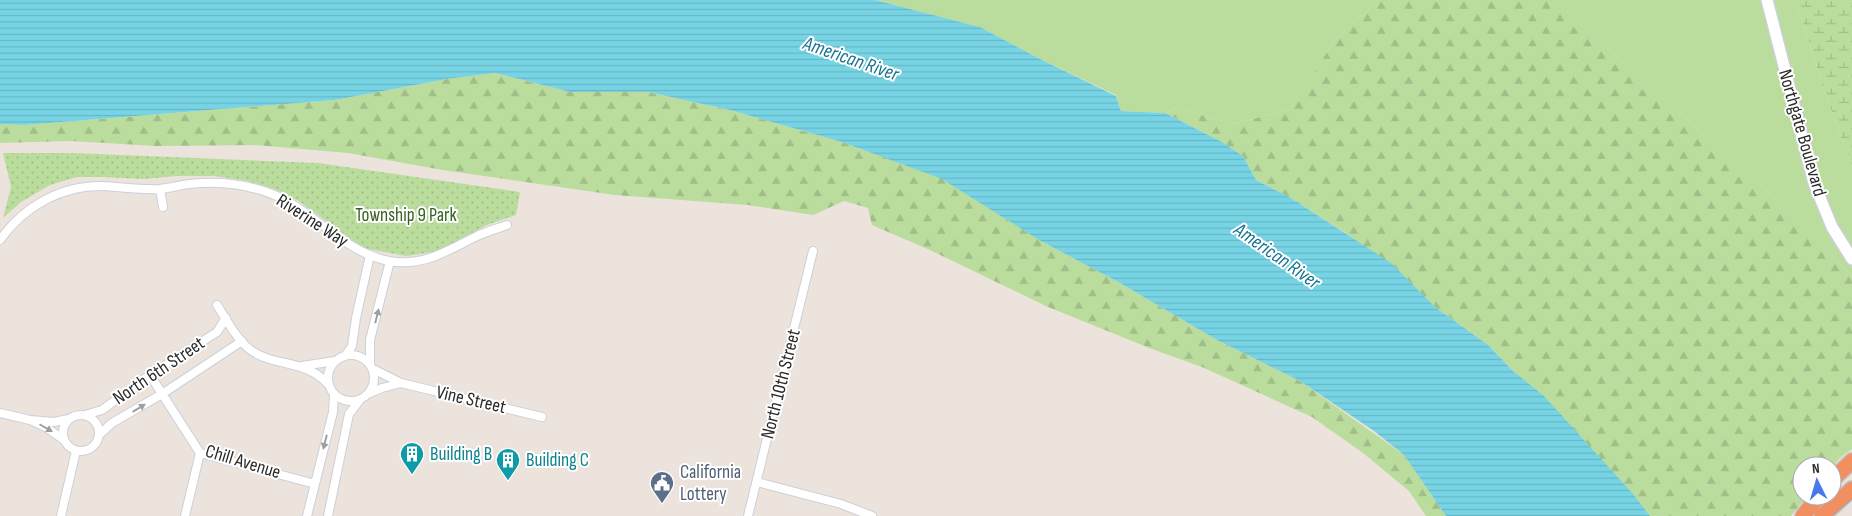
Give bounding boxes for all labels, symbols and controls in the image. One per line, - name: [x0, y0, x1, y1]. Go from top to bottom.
- water label: American River: [799, 31, 903, 87]
- street label: Northgate Boulevard: [1773, 67, 1831, 199]
- street label: Riverine Way: [272, 189, 353, 253]
- park label: Township 9 Park: [355, 204, 458, 227]
- water label: American River: [1229, 217, 1326, 295]
- one-way arrow: [373, 309, 381, 324]
- street label: North 10th Street: [756, 327, 806, 441]
- street label: North 6th Street: [109, 332, 209, 410]
- street label: Vine Street: [434, 381, 508, 419]
- one-way arrow: [132, 403, 146, 412]
- one-way arrow: [39, 424, 52, 433]
- one-way arrow: [321, 435, 329, 450]
- street label: Chill Avenue: [203, 440, 283, 484]
- building icon: Building B: [399, 441, 425, 475]
- place label: Building B: [430, 443, 492, 466]
- building icon: Building C: [495, 447, 521, 481]
- place label: Building C: [526, 449, 589, 472]
- north arrow: [1792, 456, 1842, 506]
- text: N: [1811, 460, 1820, 477]
- place label: California Lottery: [680, 461, 741, 506]
- public building icon: California Lottery: [649, 470, 675, 504]

